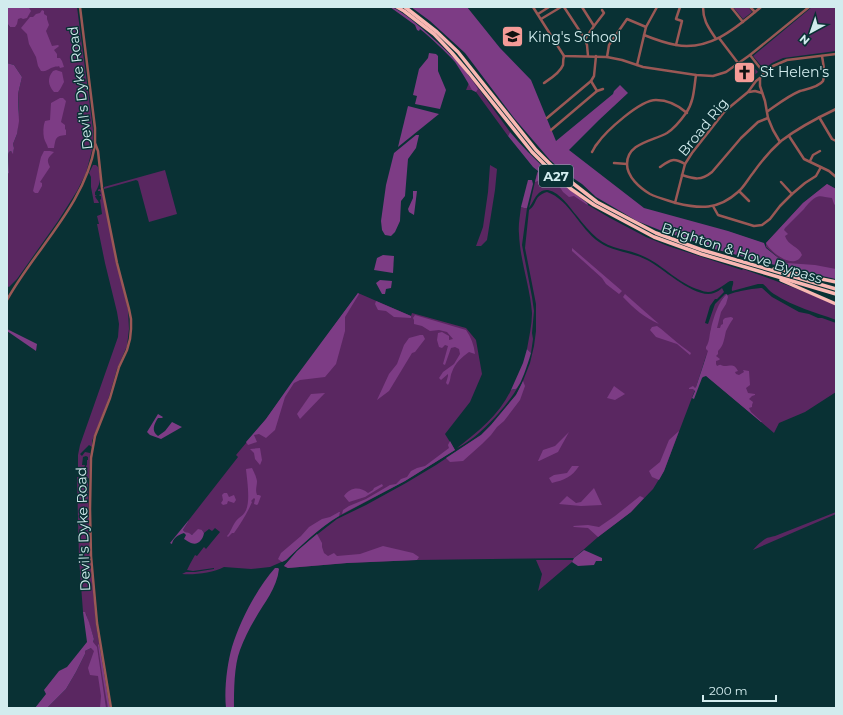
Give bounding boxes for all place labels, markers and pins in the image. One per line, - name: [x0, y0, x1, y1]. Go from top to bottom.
- school or university icon: King's School: [500, 24, 526, 50]
- place label: King's School: [528, 28, 621, 46]
- church icon: St Helen's: [732, 59, 758, 85]
- place label: St Helen's: [760, 63, 829, 81]

